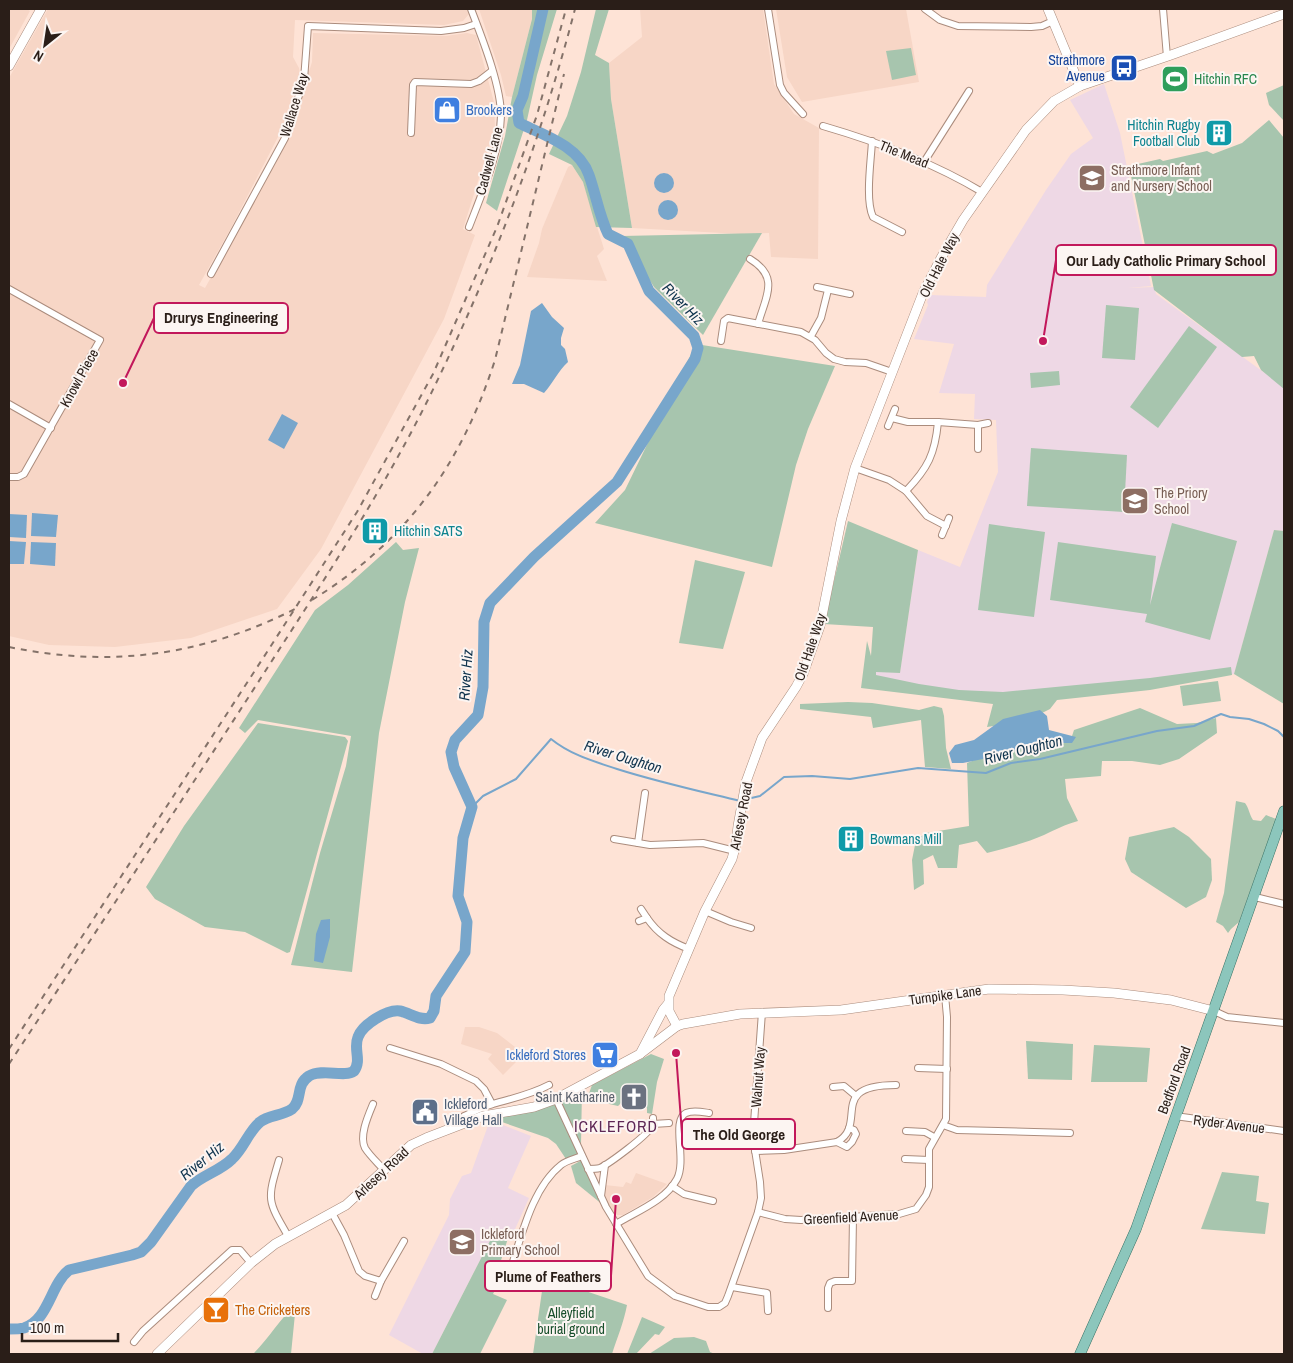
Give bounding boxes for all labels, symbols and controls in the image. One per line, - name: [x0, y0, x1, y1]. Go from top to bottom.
- north arrow: [20, 20, 70, 70]
- text: N: [30, 46, 47, 66]
- place label: Strathmore Avenue: [1048, 51, 1105, 85]
- bus stop icon: Strathmore Avenue: [1109, 53, 1139, 83]
- sports icon: Hitchin RFC: [1160, 64, 1190, 94]
- street label: Wallace Way: [276, 70, 312, 139]
- place label: Hitchin RFC: [1194, 70, 1257, 88]
- shop icon: Brookers: [432, 95, 462, 125]
- place label: Brookers: [466, 101, 512, 119]
- place label: Hitchin Rugby Football Club: [1127, 116, 1200, 150]
- building icon: Hitchin Rugby Football Club: [1204, 118, 1234, 148]
- street label: Cadwell Lane: [471, 125, 507, 197]
- street label: The Mead: [877, 136, 931, 172]
- place label: Strathmore Infant and Nursery School: [1111, 161, 1212, 195]
- school or university icon: Strathmore Infant and Nursery School: [1077, 163, 1107, 193]
- street label: Old Hale Way: [915, 229, 963, 300]
- callout: Our Lady Catholic Primary School: [1056, 245, 1276, 275]
- text: Our Lady Catholic Primary School: [1066, 250, 1266, 271]
- water label: River Hiz: [658, 278, 709, 330]
- callout: Drurys Engineering: [154, 303, 288, 333]
- text: Drurys Engineering: [164, 307, 279, 328]
- street label: Knowl Piece: [56, 346, 102, 410]
- place label: The Priory School: [1154, 484, 1208, 518]
- school or university icon: The Priory School: [1120, 486, 1150, 516]
- building icon: Hitchin SATS: [360, 516, 390, 546]
- place label: Hitchin SATS: [394, 522, 463, 540]
- street label: Old Hale Way: [790, 611, 830, 683]
- water label: River Hiz: [453, 648, 478, 701]
- water label: River Oughton: [982, 730, 1064, 769]
- water label: River Oughton: [582, 735, 665, 778]
- street label: Arlesey Road: [725, 780, 756, 853]
- building icon: Bowmans Mill: [836, 824, 866, 854]
- place label: Bowmans Mill: [870, 830, 941, 848]
- street label: Turnpike Lane: [908, 981, 982, 1009]
- supermarket icon: Ickleford Stores: [590, 1040, 620, 1070]
- street label: Bedford Road: [1153, 1044, 1195, 1116]
- place label: Ickleford Stores: [506, 1046, 586, 1064]
- street label: Walnut Way: [747, 1046, 769, 1108]
- church icon: Saint Katharine: [619, 1082, 649, 1112]
- place label: Saint Katharine: [535, 1088, 615, 1106]
- place label: Ickleford Village Hall: [444, 1095, 502, 1129]
- public building icon: Ickleford Village Hall: [410, 1097, 440, 1127]
- street label: Ryder Avenue: [1192, 1111, 1266, 1137]
- district label: ICKLEFORD: [574, 1115, 658, 1137]
- callout: The Old George: [682, 1119, 795, 1149]
- text: The Old George: [693, 1124, 785, 1145]
- water label: River Hiz: [175, 1136, 229, 1185]
- street label: Arlesey Road: [349, 1143, 412, 1204]
- street label: Greenfield Avenue: [803, 1206, 899, 1228]
- place label: Ickleford Primary School: [481, 1225, 559, 1259]
- school or university icon: Ickleford Primary School: [447, 1227, 477, 1257]
- callout: Plume of Feathers: [485, 1261, 611, 1291]
- text: Plume of Feathers: [495, 1266, 601, 1287]
- bar icon: The Cricketers: [201, 1295, 231, 1325]
- place label: The Cricketers: [235, 1301, 311, 1319]
- park label: Alleyfield burial ground: [537, 1304, 605, 1338]
- scale bar: [22, 1310, 119, 1342]
- text: 100 m: [30, 1317, 64, 1338]

